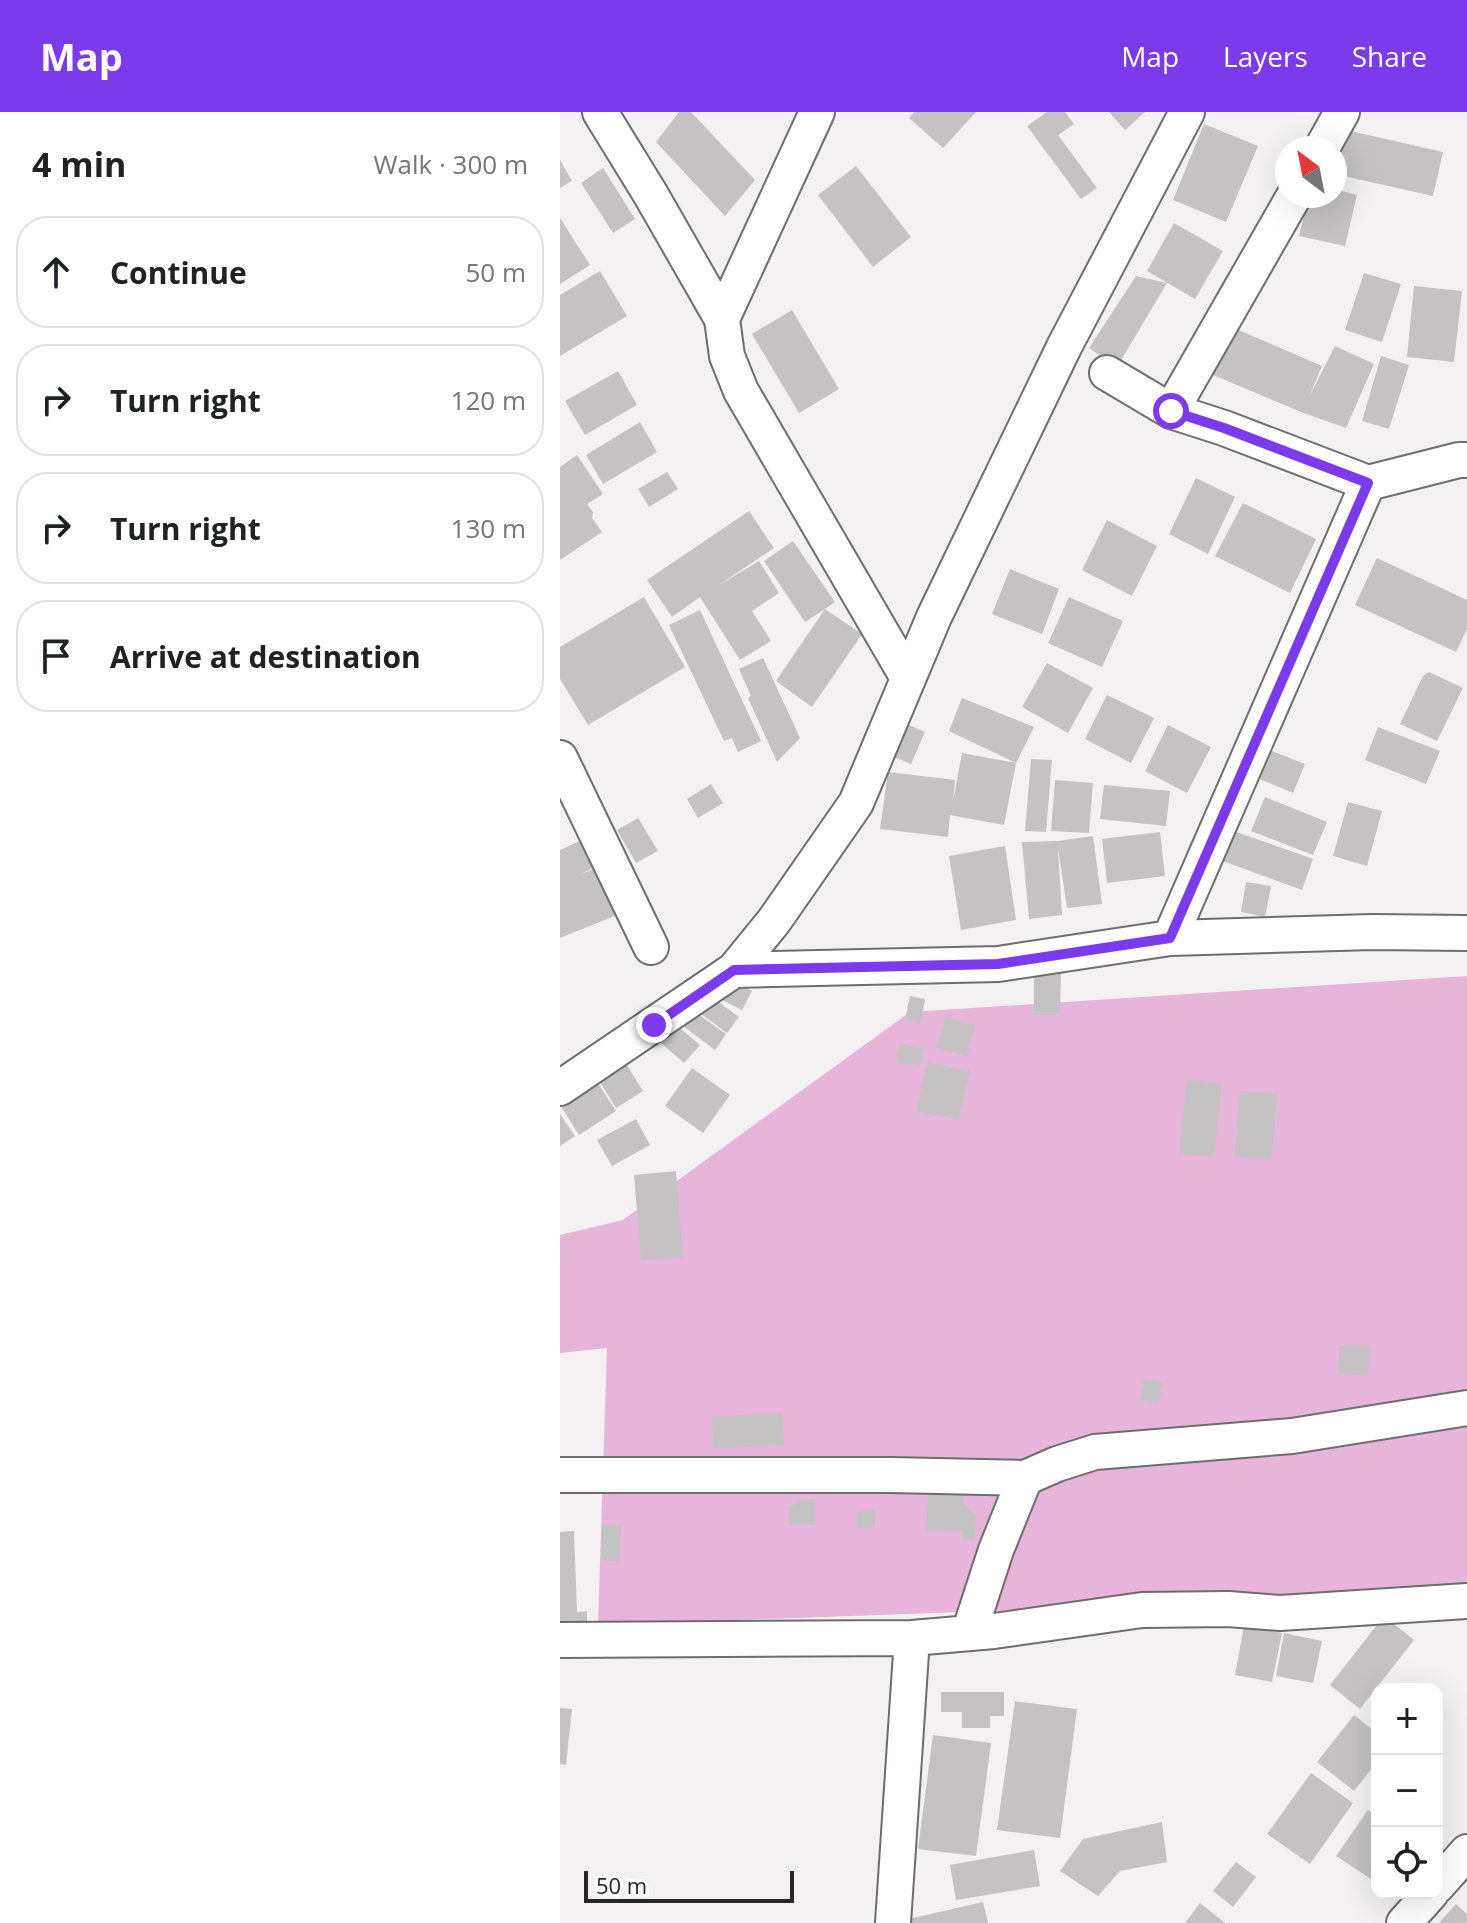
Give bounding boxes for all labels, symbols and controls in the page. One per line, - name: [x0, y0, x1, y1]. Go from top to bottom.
- text: Map: [40, 30, 123, 82]
- text: Map: [1121, 37, 1179, 75]
- text: Layers: [1223, 37, 1308, 75]
- text: Share: [1352, 37, 1427, 75]
- north arrow: [1275, 136, 1347, 208]
- text: 4 min: [32, 141, 126, 187]
- text: Walk · 300 m: [374, 146, 528, 182]
- icon: ahead: [34, 250, 78, 294]
- text: Continue: [110, 252, 247, 293]
- text: 50 m: [465, 254, 526, 290]
- icon: right: [34, 378, 78, 422]
- text: Turn right: [110, 380, 261, 421]
- text: 120 m: [451, 382, 526, 418]
- route start: [1153, 393, 1189, 429]
- icon: right: [34, 506, 78, 550]
- text: Turn right: [110, 508, 261, 549]
- text: 130 m: [451, 510, 526, 546]
- icon: arrive: [34, 634, 78, 678]
- text: Arrive at destination: [110, 636, 421, 677]
- route end: [636, 1007, 672, 1043]
- map controls: [1371, 1683, 1443, 1899]
- button: +: [1371, 1683, 1443, 1755]
- button: −: [1371, 1755, 1443, 1827]
- button: locate: [1371, 1827, 1443, 1899]
- scale bar: [584, 1867, 794, 1903]
- text: 50 m: [596, 1870, 647, 1900]

